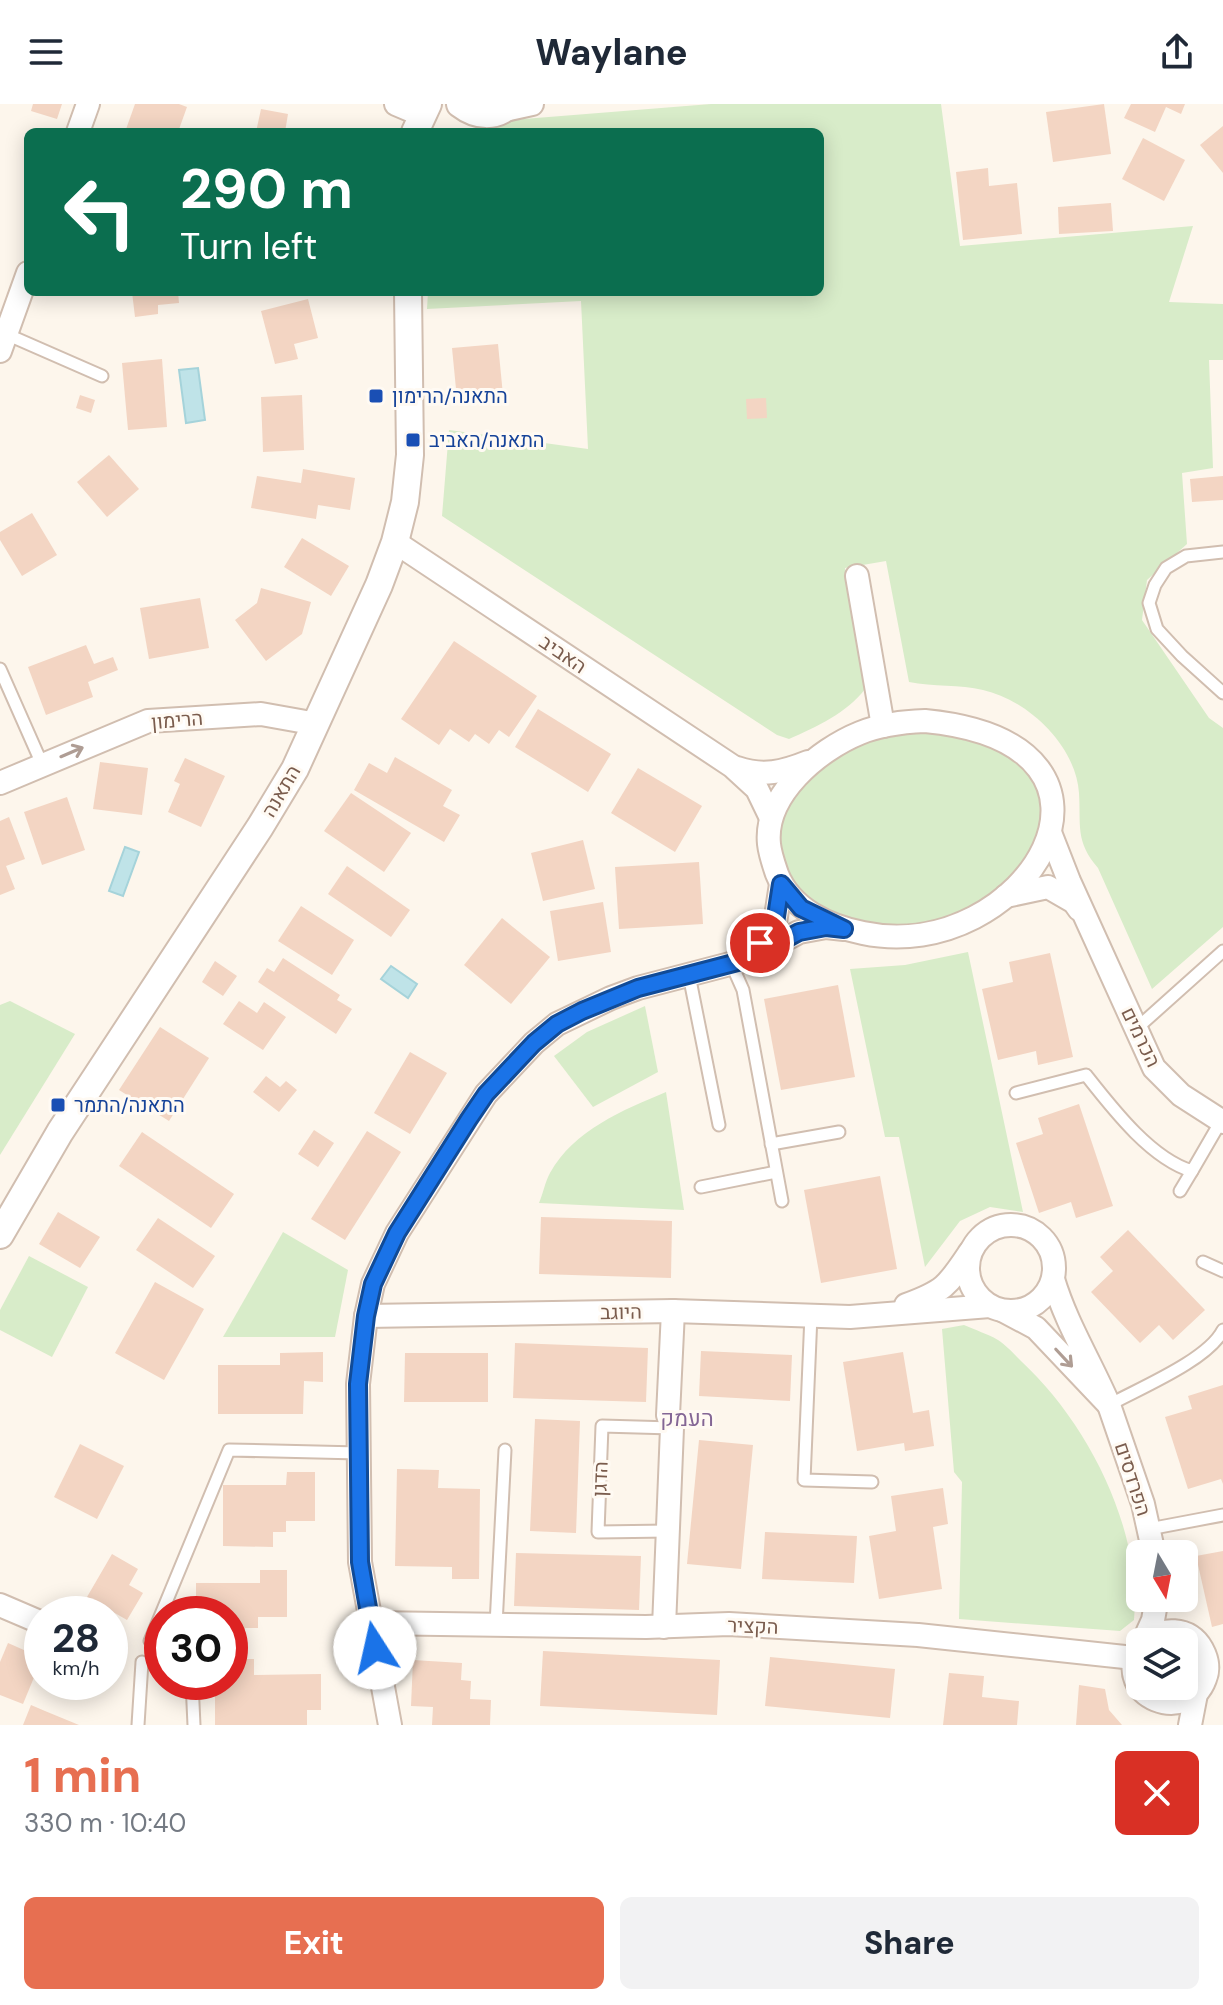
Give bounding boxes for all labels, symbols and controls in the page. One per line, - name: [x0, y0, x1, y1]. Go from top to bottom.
- text: Waylane: [535, 29, 688, 76]
- icon: menu: [24, 30, 68, 74]
- icon: share: [1155, 30, 1199, 74]
- text: 290 m: [180, 152, 353, 225]
- icon: left: [48, 160, 152, 264]
- text: Turn left: [180, 223, 317, 270]
- place label: התאנה/הרימון: [392, 383, 508, 409]
- marker: התאנה/הרימון: [367, 387, 385, 405]
- place label: התאנה/האביב: [429, 427, 545, 453]
- marker: התאנה/האביב: [404, 431, 422, 449]
- street label: האביב: [534, 629, 592, 679]
- street label: הרימון: [150, 705, 204, 735]
- one-way arrow: [59, 743, 83, 758]
- street label: התאנה: [256, 760, 306, 822]
- pin: [726, 909, 794, 977]
- icon: arrive: [738, 921, 782, 965]
- street label: הכרמים: [1115, 1003, 1167, 1071]
- place label: התאנה/התמר: [74, 1092, 185, 1118]
- marker: התאנה/התמר: [49, 1096, 67, 1114]
- street label: היוגב: [600, 1299, 642, 1325]
- one-way arrow: [1054, 1348, 1073, 1368]
- district label: העמק: [660, 1404, 714, 1433]
- street label: הפרדסים: [1109, 1439, 1157, 1519]
- street label: הדגן: [586, 1461, 614, 1497]
- north arrow: [1126, 1540, 1198, 1612]
- map controls: [1126, 1540, 1198, 1700]
- speed limit sign: 30: [144, 1596, 248, 1700]
- position arrow: [333, 1606, 417, 1690]
- text: 28: [52, 1612, 100, 1664]
- street label: הקציר: [727, 1612, 779, 1640]
- button: layers: [1126, 1628, 1198, 1700]
- text: km/h: [52, 1655, 100, 1681]
- text: 1 min: [24, 1744, 141, 1807]
- button: close: [1115, 1751, 1199, 1835]
- text: 330 m · 10:40: [24, 1806, 186, 1840]
- button: Exit: [24, 1897, 604, 1989]
- button: Share: [620, 1897, 1199, 1989]

